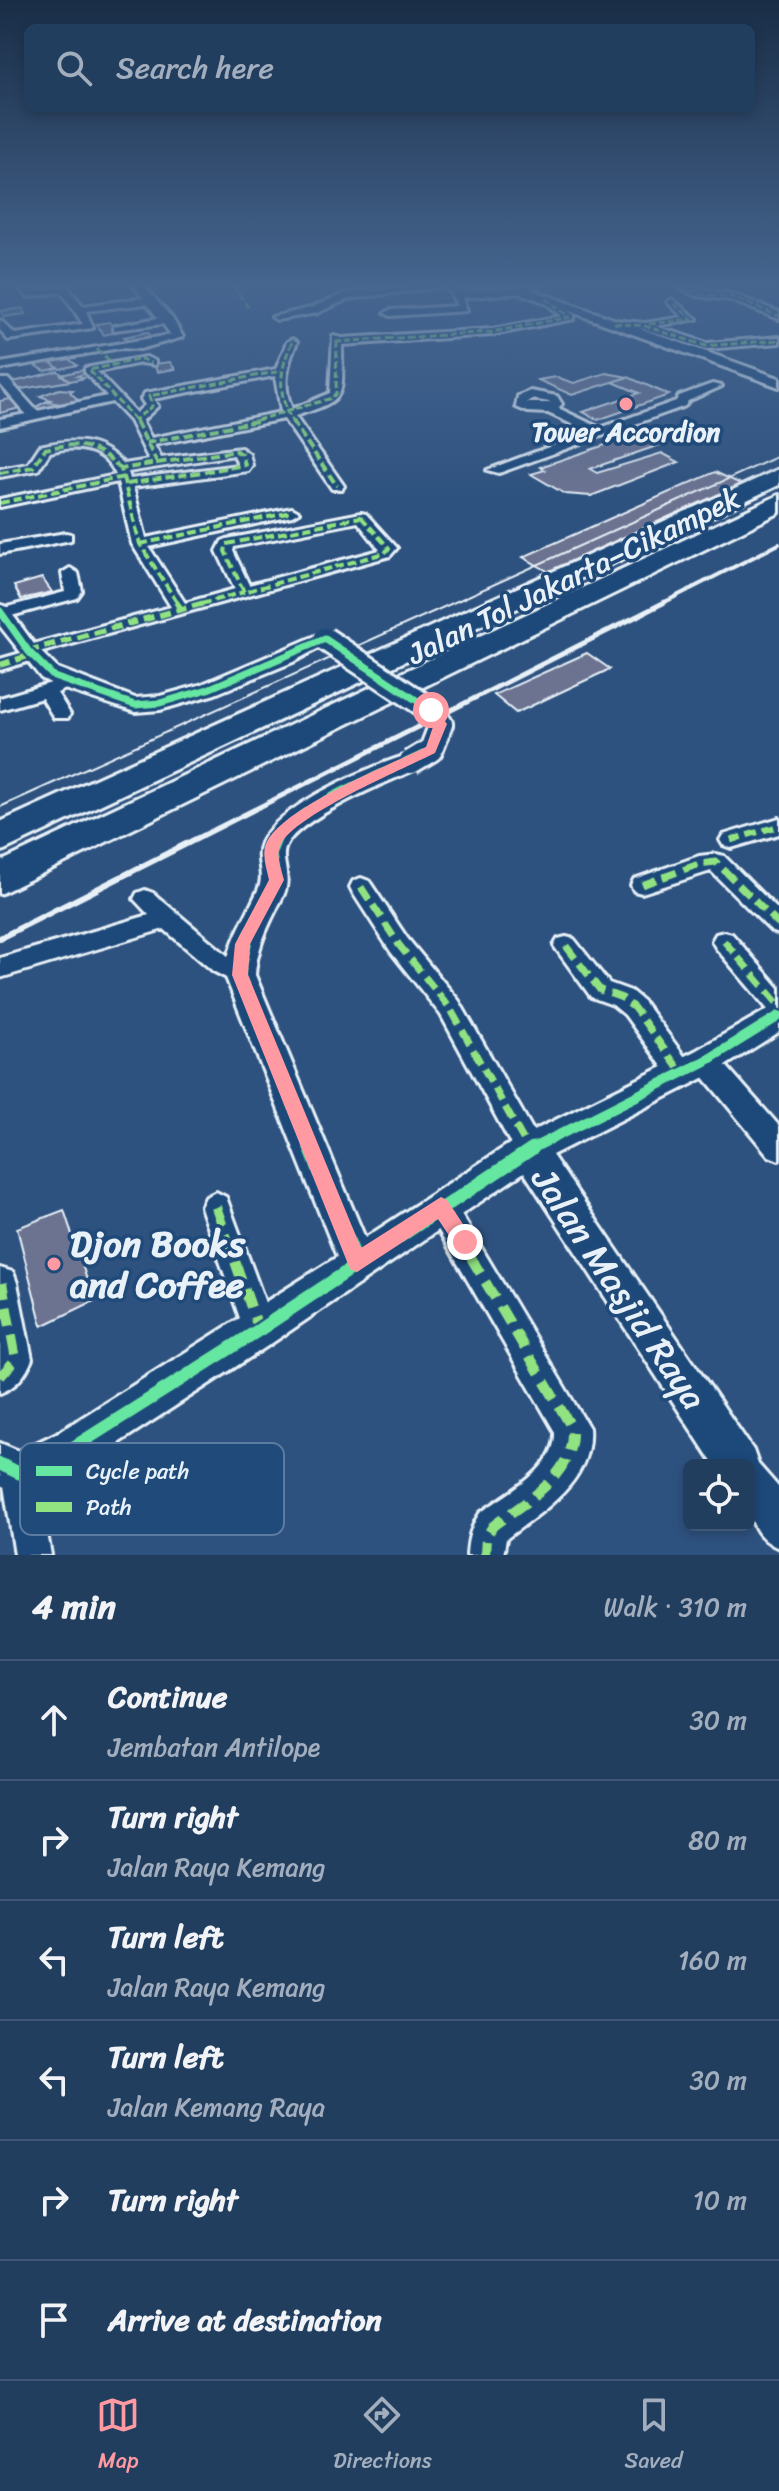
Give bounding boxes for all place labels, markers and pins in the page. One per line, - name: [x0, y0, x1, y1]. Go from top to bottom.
- marker: Tower Accordion: [617, 395, 635, 413]
- place label: Tower Accordion: [532, 409, 720, 455]
- place label: Djon Books and Coffee: [69, 1212, 247, 1317]
- marker: Djon Books and Coffee: [45, 1255, 63, 1273]

